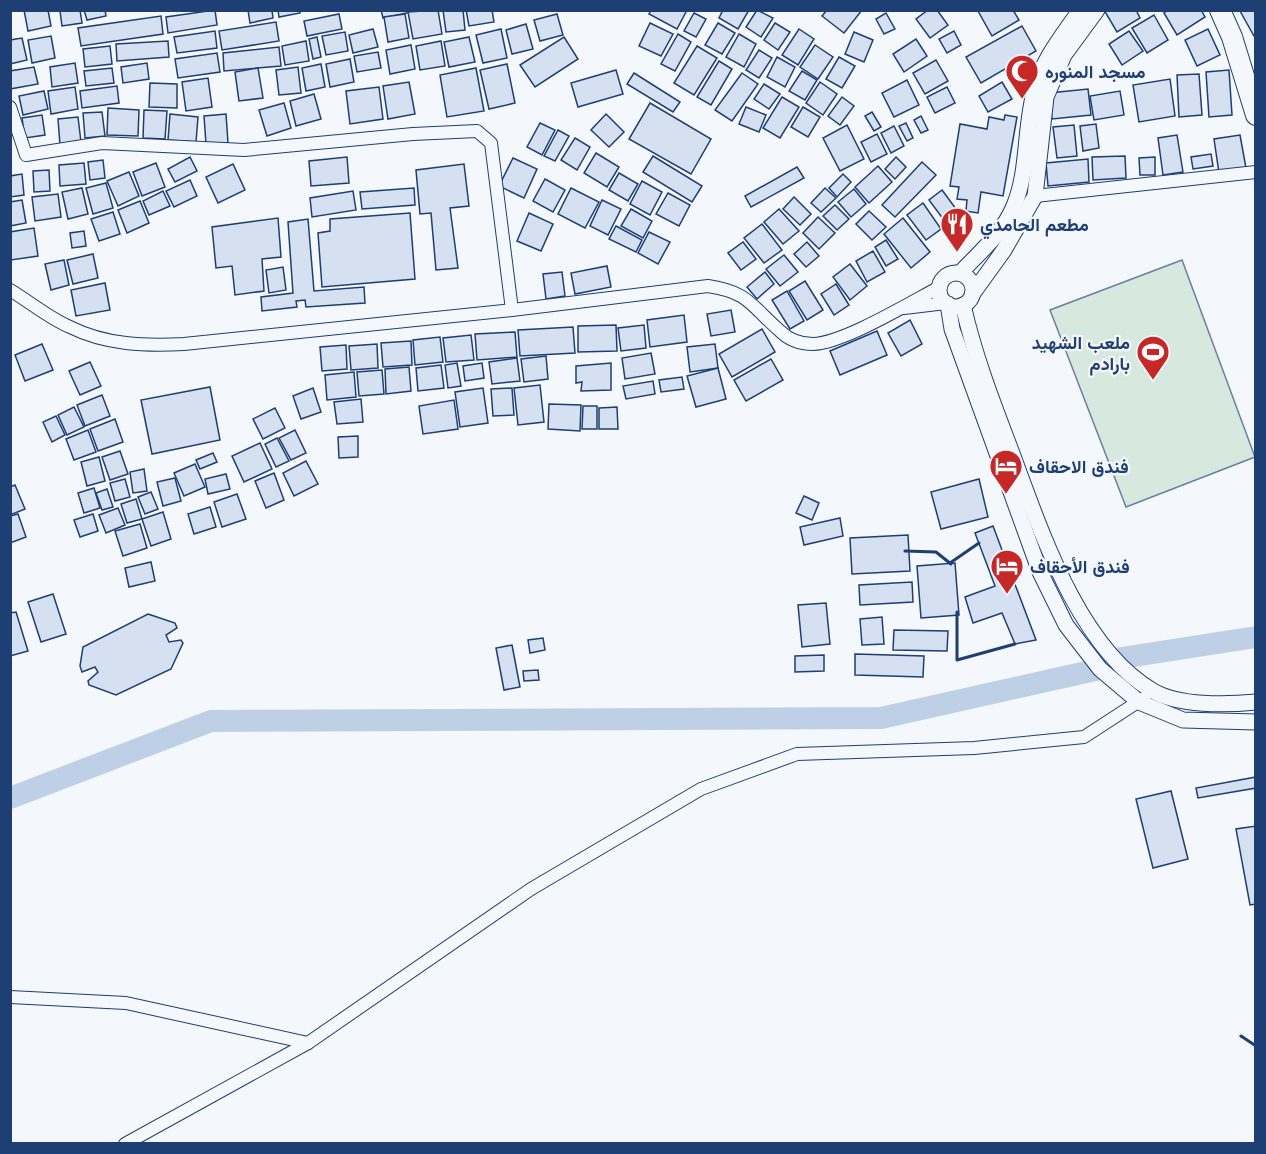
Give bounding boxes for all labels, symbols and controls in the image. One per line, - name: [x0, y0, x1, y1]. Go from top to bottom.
- mosque icon: مسجد المنوره: [1004, 53, 1040, 100]
- place label: مسجد المنوره: [1045, 61, 1146, 83]
- restaurant icon: مطعم الحامدي: [939, 206, 975, 253]
- place label: مطعم الحامدي: [980, 214, 1089, 240]
- place label: ملعب الشهيد بارادم: [1032, 332, 1130, 376]
- sports icon: ملعب الشهيد بارادم: [1135, 334, 1171, 381]
- hotel icon: فندق الاحقاف: [988, 448, 1024, 495]
- place label: فندق الاحقاف: [1029, 456, 1129, 477]
- hotel icon: فندق الأحقاف: [989, 548, 1025, 595]
- place label: فندق الأحقاف: [1030, 556, 1130, 577]

